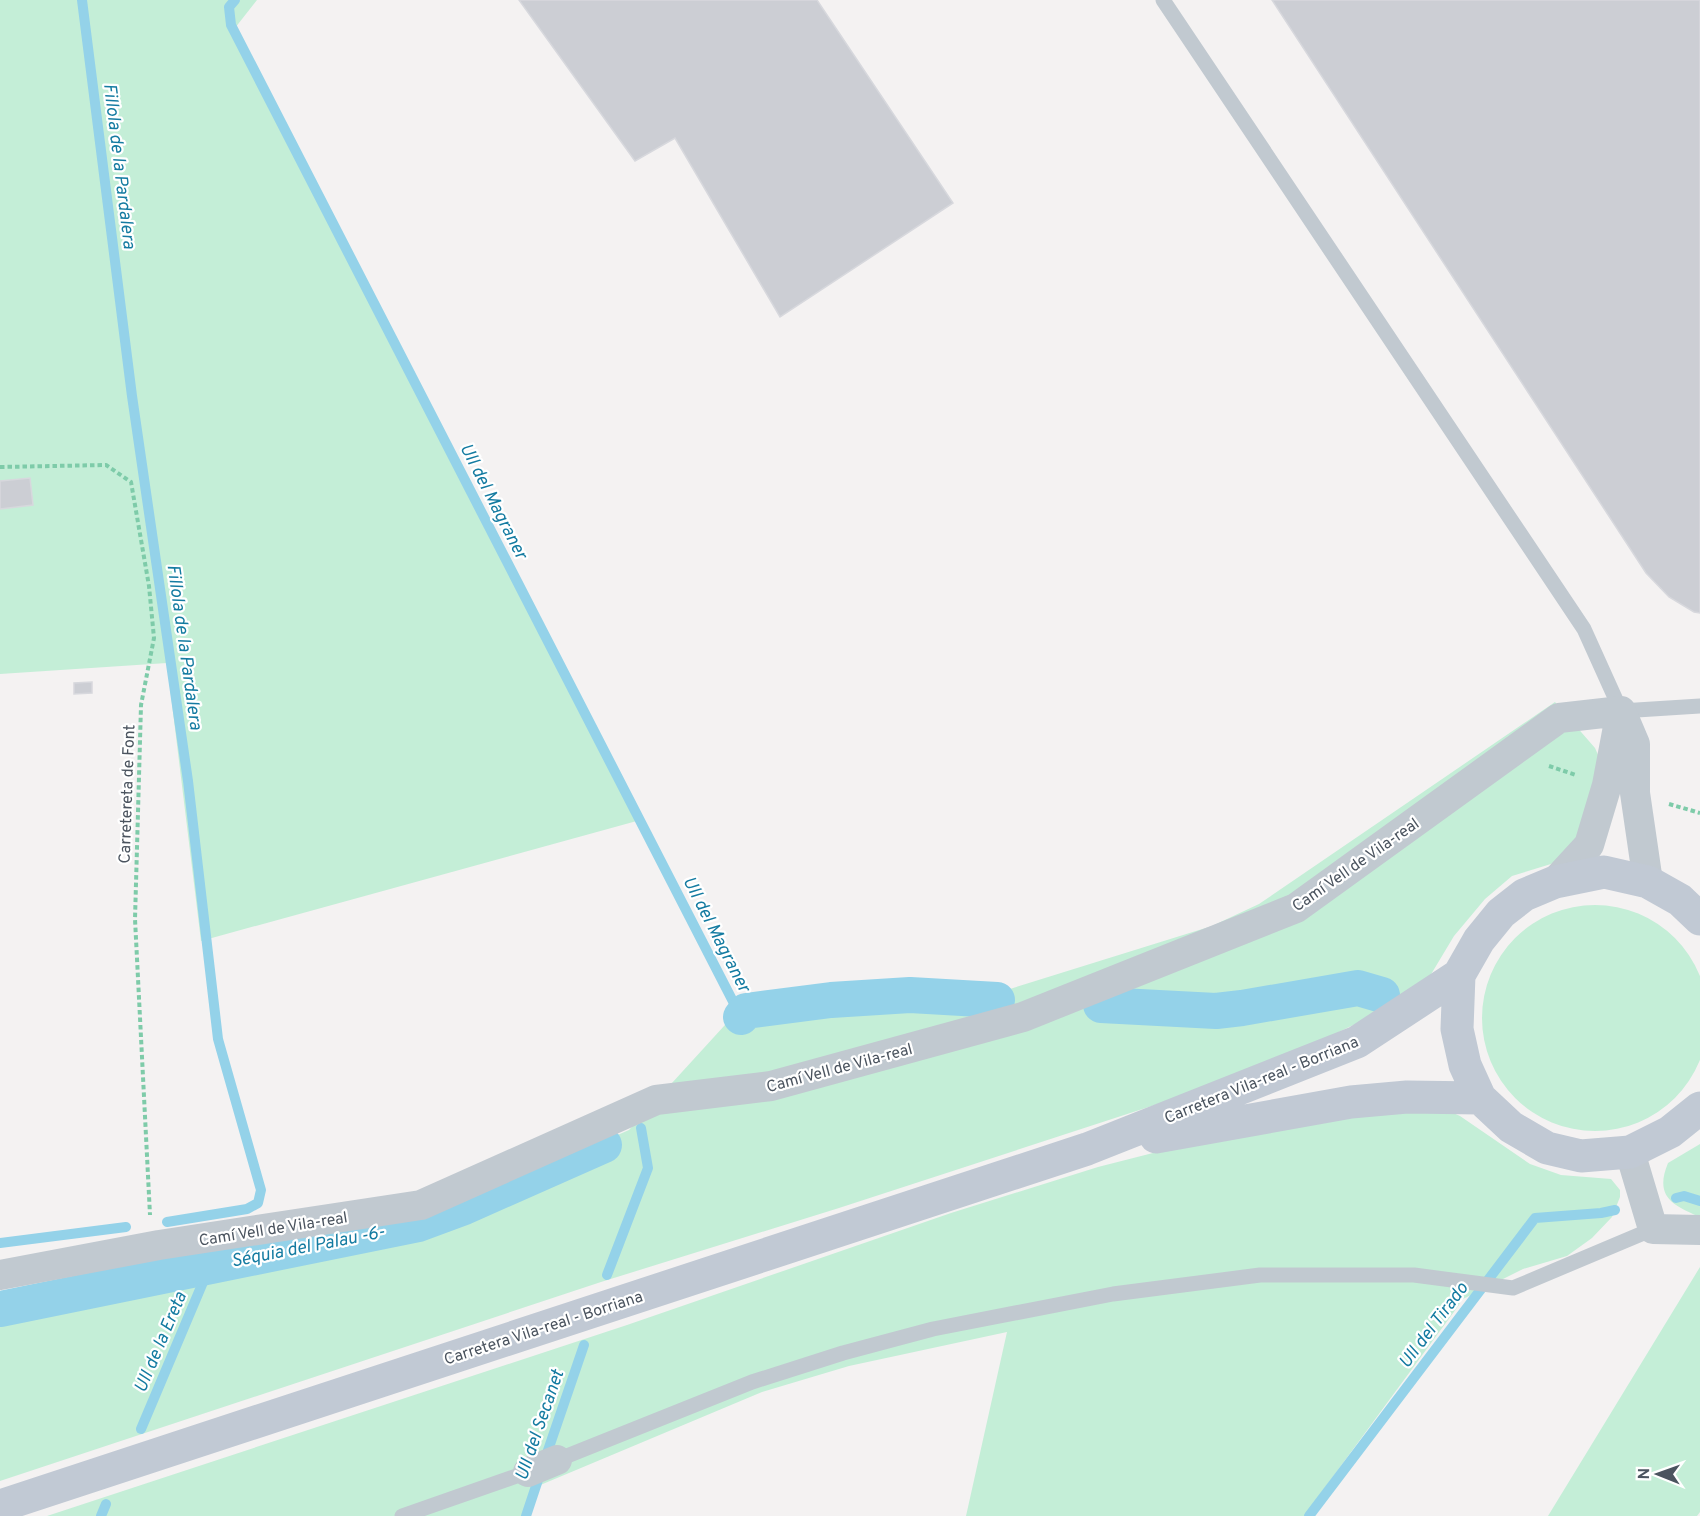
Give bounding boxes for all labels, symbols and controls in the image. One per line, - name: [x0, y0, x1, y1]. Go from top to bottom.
- water label: Fillola de la Pardalera: [97, 82, 140, 251]
- water label: Ull del Magraner: [453, 440, 533, 566]
- water label: Fillola de la Pardalera: [161, 563, 207, 732]
- street label: Carretereta de Font: [116, 724, 140, 864]
- street label: Camí Vell de Vila-real: [1289, 814, 1424, 917]
- water label: Ull del Magraner: [676, 873, 756, 999]
- street label: Carretera Vila-real - Borriana: [1162, 1033, 1362, 1129]
- street label: Camí Vell de Vila-real: [764, 1040, 915, 1098]
- street label: Camí Vell de Vila-real: [197, 1208, 349, 1252]
- water label: Séquia del Palau -6-: [229, 1221, 387, 1274]
- water label: Ull del Tirado: [1394, 1278, 1474, 1373]
- street label: Carretera Vila-real - Borriana: [442, 1287, 645, 1371]
- water label: Ull de la Ereta: [130, 1288, 193, 1396]
- water label: Ull del Secanet: [511, 1366, 571, 1484]
- north arrow: [1628, 1444, 1688, 1504]
- text: N: [1635, 1468, 1655, 1480]

